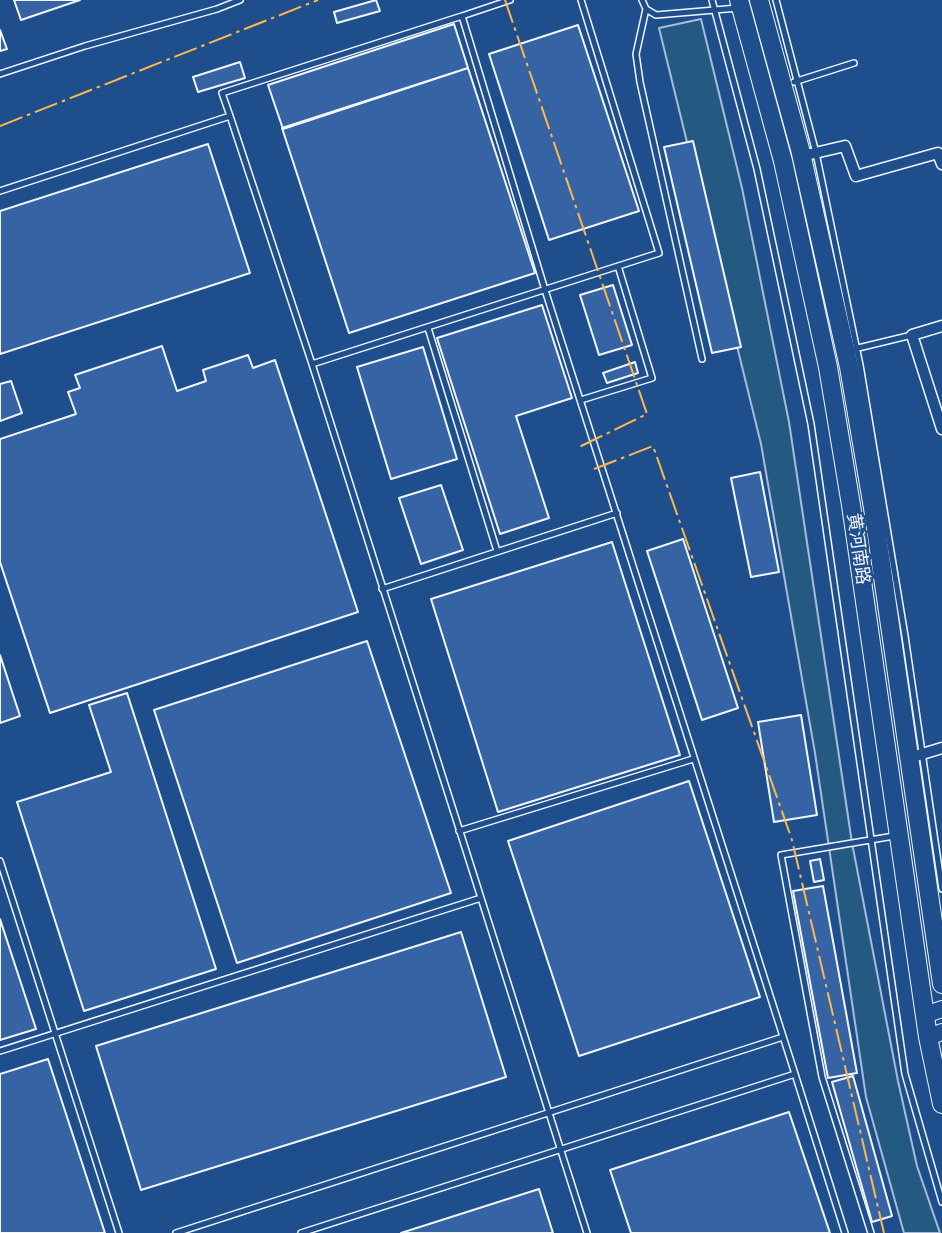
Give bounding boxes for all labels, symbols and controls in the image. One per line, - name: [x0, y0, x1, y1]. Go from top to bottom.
- street label: 黄河南路: [842, 512, 874, 586]

